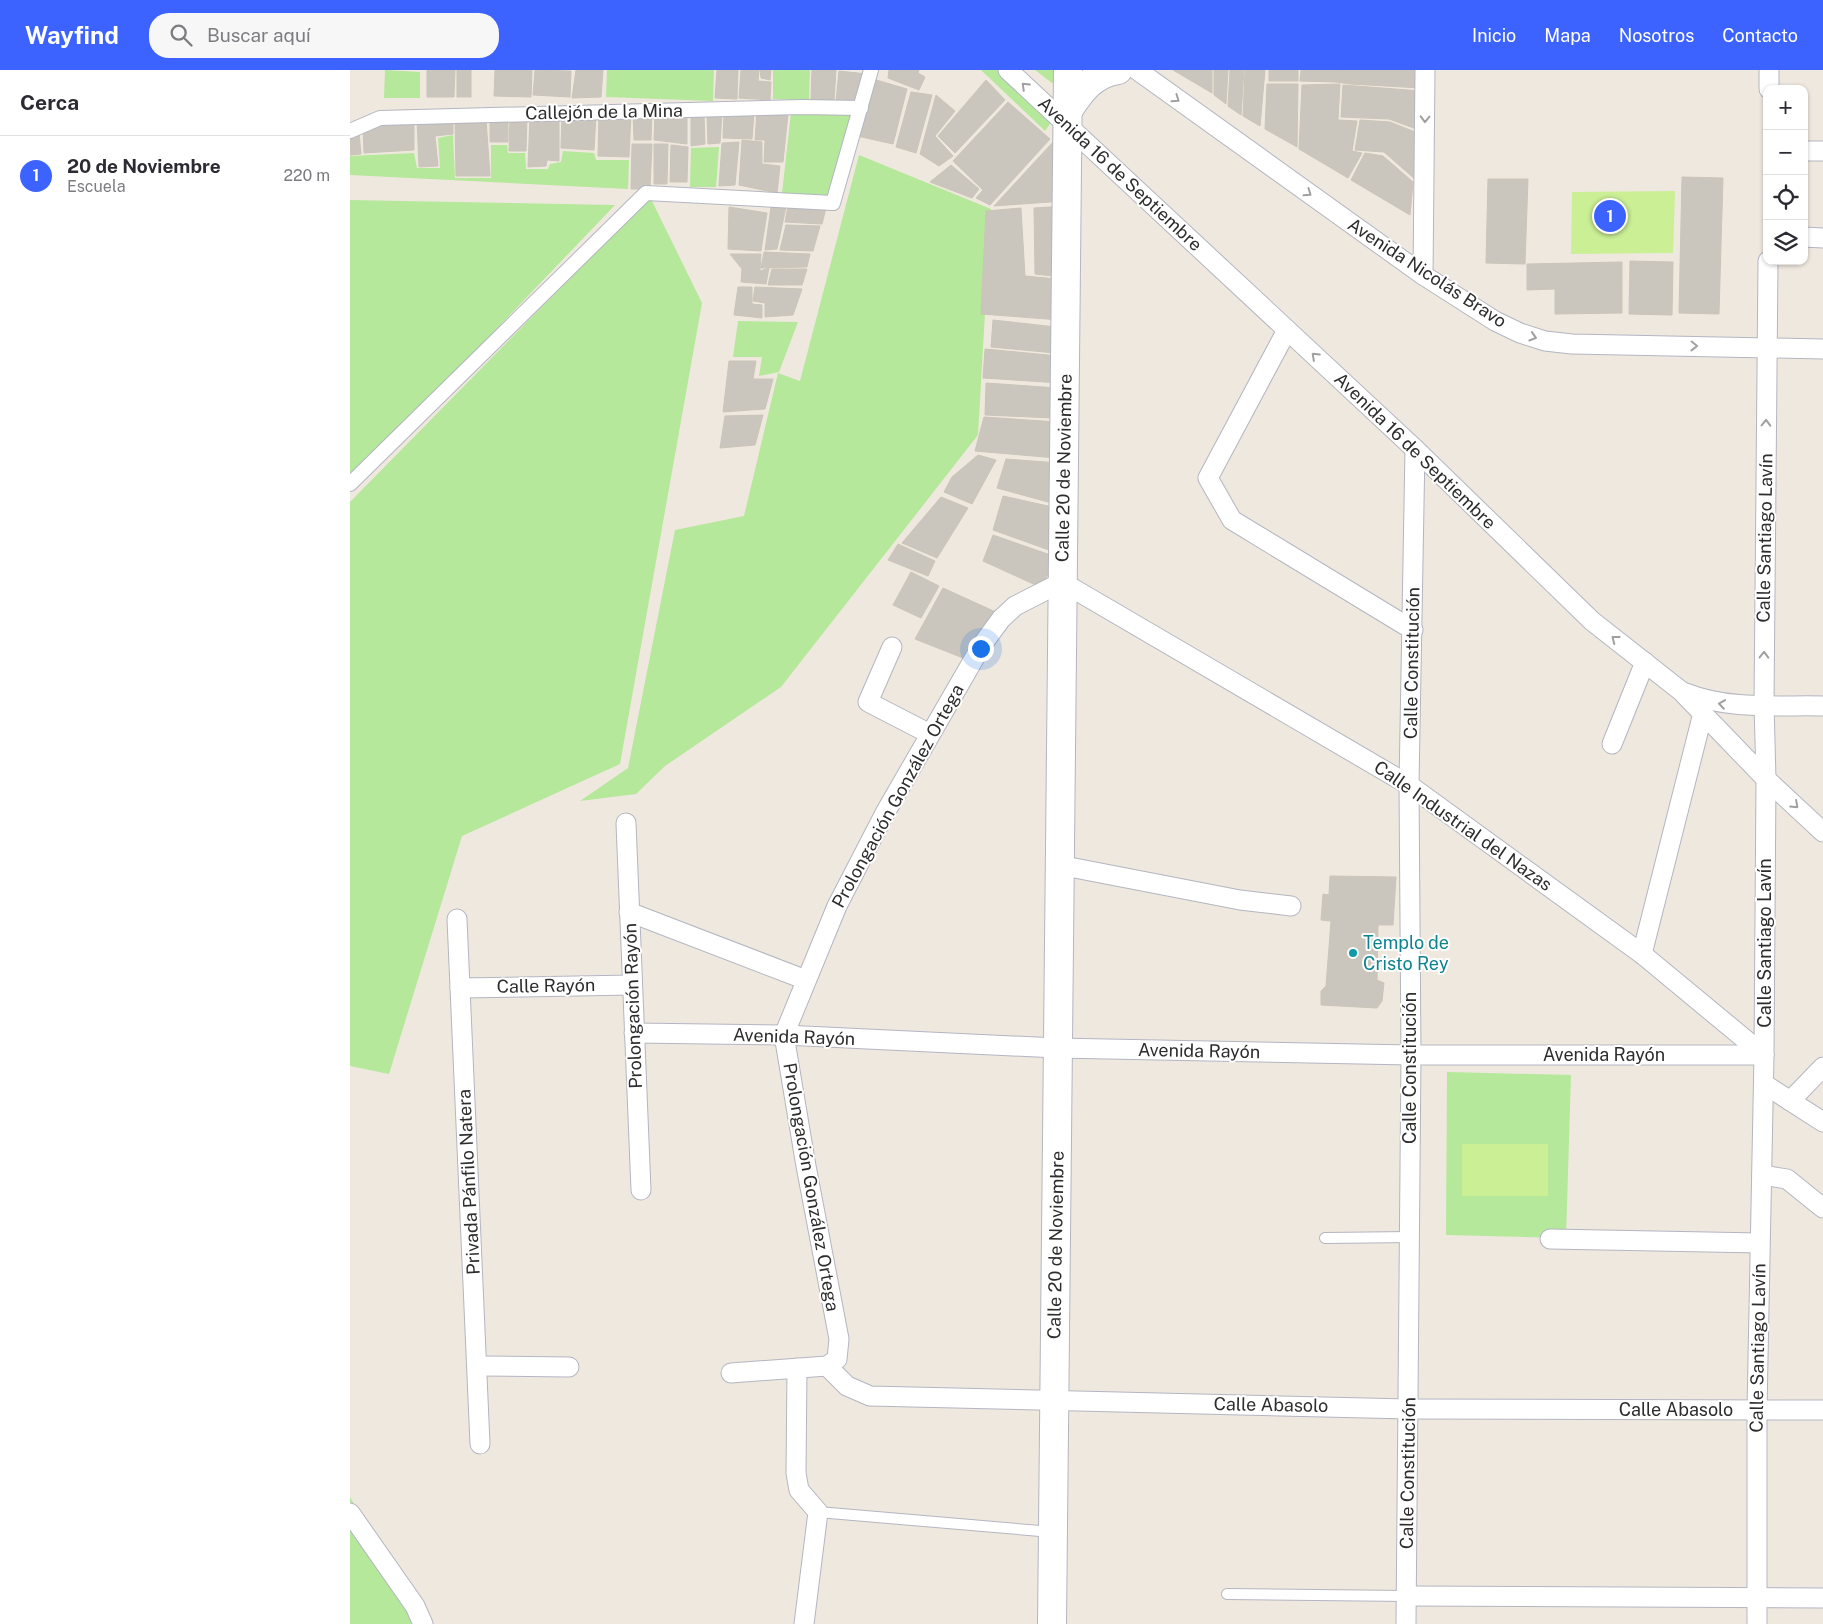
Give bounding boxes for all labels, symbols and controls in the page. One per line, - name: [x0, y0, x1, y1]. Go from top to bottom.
- search box: [149, 13, 499, 58]
- text: Wayfind: [25, 21, 119, 49]
- icon: search: [167, 21, 195, 49]
- text: Buscar aquí: [207, 24, 311, 46]
- text: Inicio: [1472, 25, 1516, 46]
- text: Mapa: [1544, 25, 1591, 46]
- text: Nosotros: [1619, 25, 1694, 46]
- text: Contacto: [1722, 25, 1798, 46]
- one-way arrow: [1022, 83, 1031, 92]
- map controls: [1763, 85, 1808, 265]
- button: +: [1763, 85, 1808, 130]
- text: Cerca: [20, 90, 79, 115]
- street label: Avenida 16 de Septiembre: [1034, 92, 1207, 255]
- one-way arrow: [1170, 93, 1180, 102]
- street label: Callejón de la Mina: [525, 100, 683, 123]
- one-way arrow: [1420, 115, 1430, 123]
- button: −: [1763, 130, 1808, 175]
- text: 20 de Noviembre: [67, 155, 221, 177]
- text: 1: [33, 166, 39, 185]
- text: 220 m: [283, 166, 330, 185]
- button: locate: [1763, 175, 1808, 220]
- text: Escuela: [67, 177, 126, 196]
- one-way arrow: [1302, 187, 1312, 196]
- pin: 1: [1594, 197, 1626, 235]
- street label: Avenida Nicolás Bravo: [1344, 213, 1510, 332]
- button: layers: [1763, 220, 1808, 265]
- one-way arrow: [1528, 332, 1536, 342]
- one-way arrow: [1691, 341, 1699, 352]
- one-way arrow: [1312, 353, 1321, 362]
- street label: Avenida 16 de Septiembre: [1330, 368, 1500, 533]
- street label: Calle 20 de Noviembre: [1051, 374, 1076, 562]
- one-way arrow: [1761, 419, 1771, 426]
- street label: Calle Santiago Lavín: [1753, 453, 1776, 623]
- street label: Calle Constitución: [1400, 587, 1423, 739]
- your location: [968, 636, 994, 662]
- one-way arrow: [1612, 636, 1621, 644]
- one-way arrow: [1759, 651, 1769, 659]
- street label: Prolongación González Ortega: [827, 680, 968, 911]
- one-way arrow: [1718, 699, 1726, 709]
- street label: Calle Industrial del Nazas: [1370, 756, 1556, 895]
- one-way arrow: [1789, 799, 1798, 808]
- street label: Calle Santiago Lavín: [1754, 858, 1775, 1028]
- street label: Prolongación Rayón: [619, 923, 646, 1089]
- place label: Templo de Cristo Rey: [1363, 932, 1449, 974]
- marker: Templo de Cristo Rey: [1347, 947, 1359, 959]
- street label: Calle Rayón: [497, 974, 595, 997]
- street label: Calle Constitución: [1399, 992, 1420, 1144]
- street label: Avenida Rayón: [733, 1024, 856, 1049]
- street label: Avenida Rayón: [1138, 1039, 1260, 1062]
- street label: Avenida Rayón: [1543, 1044, 1665, 1065]
- street label: Prolongación González Ortega: [779, 1061, 844, 1313]
- street label: Privada Pánfilo Natera: [453, 1089, 484, 1275]
- street label: Calle 20 de Noviembre: [1043, 1151, 1068, 1339]
- street label: Calle Santiago Lavín: [1746, 1263, 1769, 1433]
- street label: Calle Abasolo: [1214, 1393, 1328, 1416]
- street label: Calle Constitución: [1396, 1397, 1419, 1549]
- street label: Calle Abasolo: [1619, 1399, 1733, 1420]

